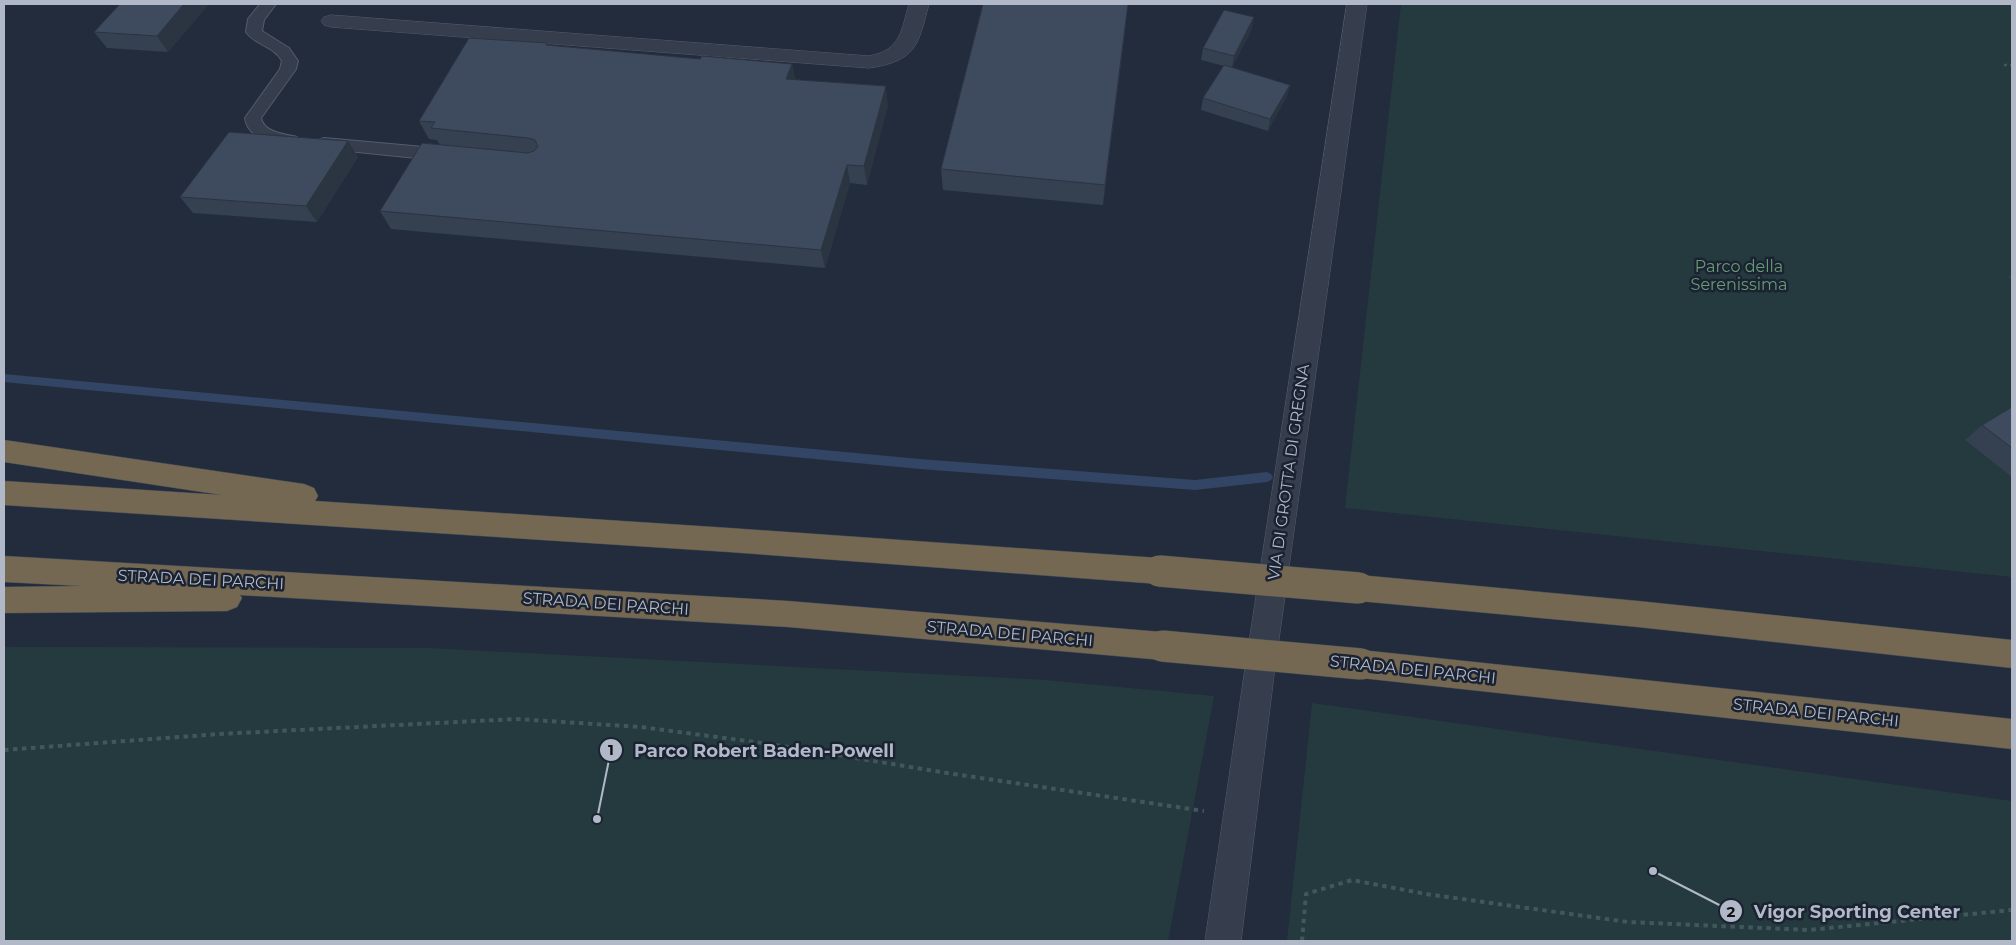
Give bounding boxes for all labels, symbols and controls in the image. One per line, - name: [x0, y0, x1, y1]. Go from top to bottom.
- park label: Parco della Serenissima: [1691, 257, 1787, 294]
- street label: VIA DI GROTTA DI GREGNA: [1264, 362, 1313, 581]
- street label: STRADA DEI PARCHI: [117, 566, 285, 593]
- street label: STRADA DEI PARCHI: [522, 588, 690, 619]
- street label: STRADA DEI PARCHI: [926, 617, 1094, 650]
- street label: STRADA DEI PARCHI: [1329, 651, 1497, 688]
- street label: STRADA DEI PARCHI: [1732, 694, 1900, 731]
- callout: Parco Robert Baden-Powell: [599, 734, 904, 767]
- text: 1: [608, 740, 614, 759]
- text: Parco Robert Baden-Powell: [634, 740, 894, 762]
- callout: Vigor Sporting Center: [1718, 895, 1970, 928]
- text: Vigor Sporting Center: [1753, 901, 1960, 923]
- text: 2: [1727, 902, 1736, 921]

